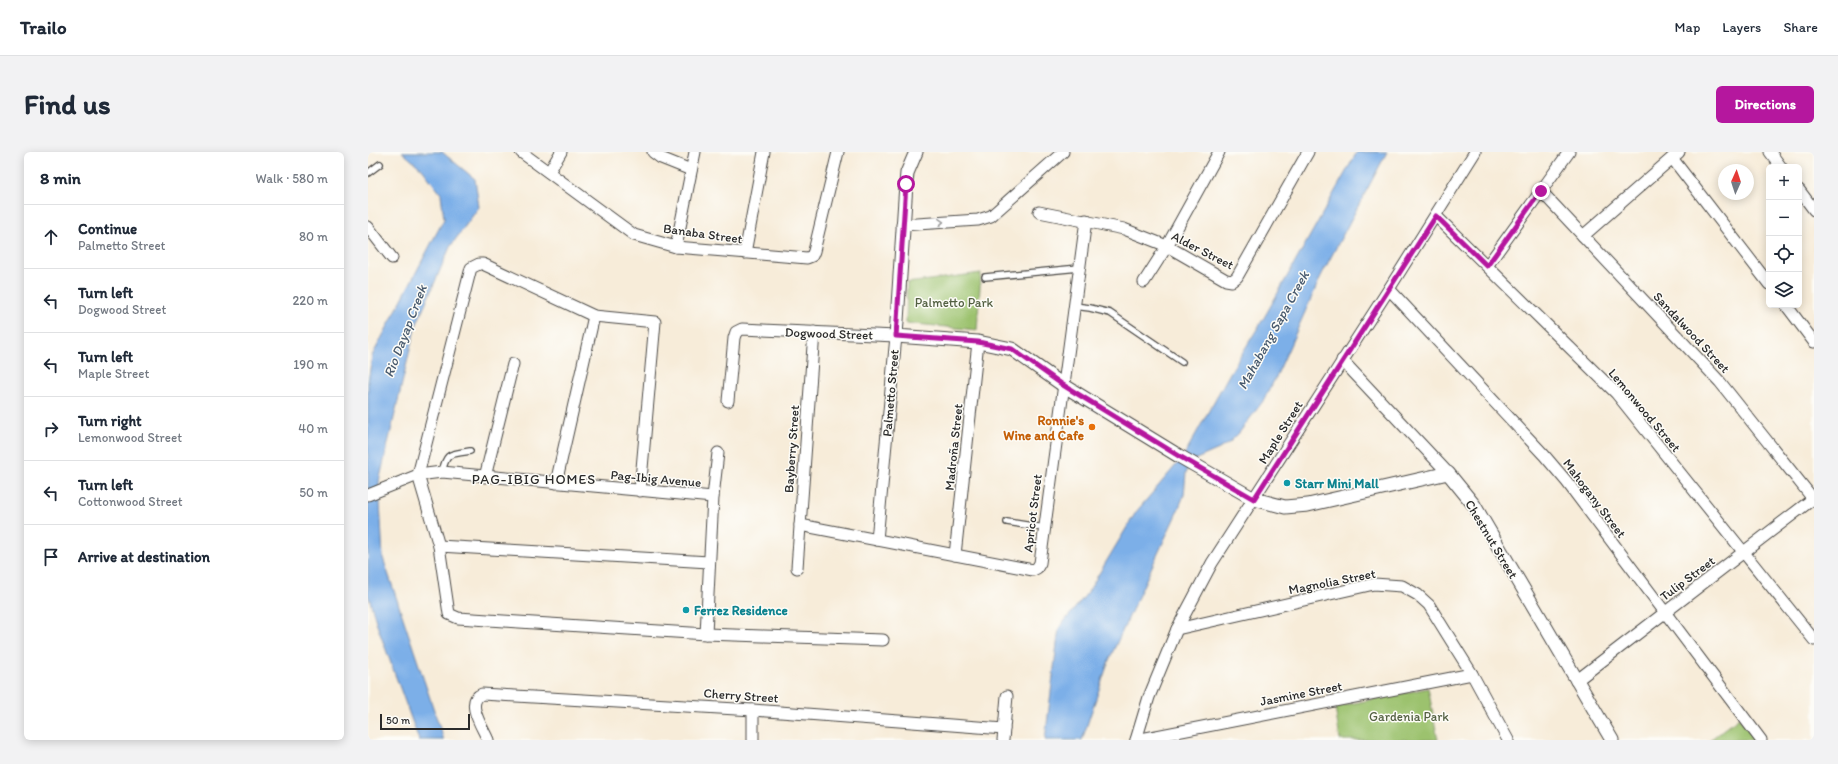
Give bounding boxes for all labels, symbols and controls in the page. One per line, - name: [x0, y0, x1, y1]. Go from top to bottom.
- text: Trailo: [20, 16, 67, 39]
- text: Map: [1675, 19, 1700, 36]
- text: Layers: [1722, 19, 1761, 36]
- text: Share: [1783, 19, 1818, 36]
- button: Directions: [1716, 86, 1814, 123]
- text: Find us: [24, 87, 111, 121]
- north arrow: [1718, 164, 1754, 200]
- map controls: [1766, 164, 1802, 308]
- button: +: [1766, 164, 1802, 200]
- text: 8 min: [40, 168, 81, 188]
- text: Walk · 580 m: [255, 171, 328, 186]
- route start: [897, 175, 915, 193]
- route end: [1532, 182, 1550, 200]
- button: −: [1766, 200, 1802, 236]
- one-way arrow: [938, 218, 944, 227]
- text: Continue: [78, 220, 137, 238]
- street label: Banaba Street: [662, 221, 744, 247]
- icon: ahead: [40, 226, 62, 248]
- street label: Alder Street: [1169, 228, 1236, 273]
- text: 80 m: [299, 229, 328, 244]
- button: locate: [1766, 236, 1802, 272]
- text: Palmetto Street: [78, 238, 165, 253]
- water label: Mahabang Sapa Creek: [1234, 267, 1313, 392]
- button: layers: [1766, 272, 1802, 308]
- water label: Rio Dayap Creek: [380, 282, 431, 380]
- text: Turn left: [78, 284, 133, 302]
- street label: Sandalwood Street: [1650, 289, 1733, 376]
- icon: left: [40, 290, 62, 312]
- text: 220 m: [292, 293, 328, 308]
- park label: Palmetto Park: [915, 295, 994, 310]
- text: Dogwood Street: [78, 302, 166, 317]
- street label: Dogwood Street: [785, 324, 873, 343]
- text: Turn left: [78, 348, 133, 366]
- street label: Palmetto Street: [879, 349, 902, 437]
- icon: left: [40, 354, 62, 376]
- text: 190 m: [293, 357, 328, 372]
- text: Maple Street: [78, 366, 149, 381]
- street label: Lemonwood Street: [1605, 366, 1684, 455]
- street label: Maple Street: [1255, 398, 1306, 466]
- street label: Madroña Street: [941, 403, 966, 491]
- street label: Bayberry Street: [781, 404, 802, 493]
- text: Turn right: [78, 412, 142, 430]
- place label: Ronnie's Wine and Cafe: [1003, 413, 1084, 443]
- icon: right: [40, 418, 62, 440]
- text: 40 m: [298, 421, 328, 436]
- marker: Ronnie's Wine and Cafe: [1087, 422, 1097, 432]
- text: Lemonwood Street: [78, 430, 182, 445]
- street label: Mahogany Street: [1560, 456, 1629, 541]
- street label: Pag-Ibig Avenue: [610, 467, 702, 490]
- district label: PAG-IBIG HOMES: [472, 471, 596, 488]
- street label: Apricot Street: [1020, 473, 1045, 553]
- text: Turn left: [78, 476, 133, 494]
- place label: Starr Mini Mall: [1295, 476, 1379, 491]
- marker: Starr Mini Mall: [1282, 478, 1292, 488]
- icon: left: [40, 482, 62, 504]
- text: 50 m: [299, 485, 328, 500]
- text: Cottonwood Street: [78, 494, 183, 509]
- street label: Chestnut Street: [1462, 497, 1521, 581]
- icon: arrive: [40, 546, 62, 568]
- text: Arrive at destination: [78, 548, 210, 566]
- street label: Tulip Street: [1657, 553, 1718, 604]
- street label: Magnolia Street: [1287, 566, 1377, 597]
- place label: Ferrez Residence: [694, 603, 788, 618]
- marker: Ferrez Residence: [681, 605, 691, 615]
- street label: Jasmine Street: [1259, 678, 1344, 709]
- street label: Cherry Street: [703, 685, 779, 706]
- park label: Gardenia Park: [1369, 709, 1449, 724]
- scale bar: [380, 712, 470, 731]
- text: 50 m: [386, 714, 410, 727]

